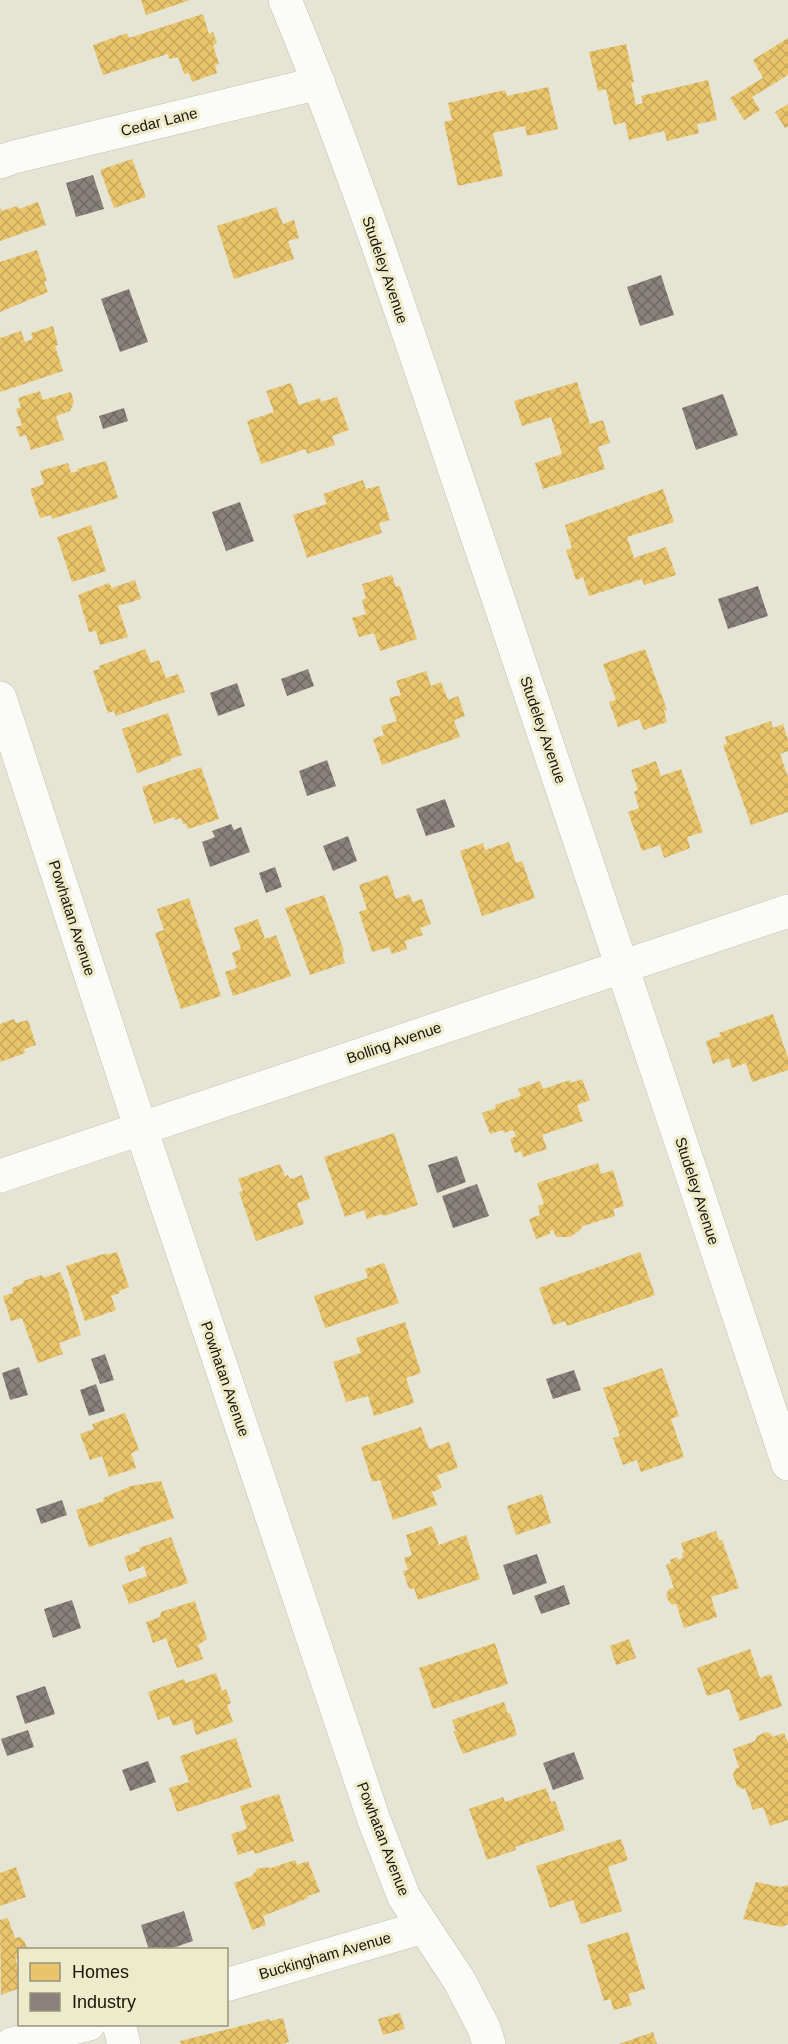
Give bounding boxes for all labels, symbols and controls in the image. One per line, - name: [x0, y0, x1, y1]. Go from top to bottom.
- street label: Cedar Lane: [119, 104, 199, 139]
- street label: Studeley Avenue: [359, 214, 412, 326]
- street label: Studeley Avenue: [517, 674, 570, 786]
- street label: Powhatan Avenue: [46, 858, 99, 978]
- street label: Bolling Avenue: [344, 1018, 443, 1067]
- street label: Studeley Avenue: [672, 1135, 723, 1247]
- street label: Powhatan Avenue: [198, 1319, 253, 1439]
- street label: Powhatan Avenue: [354, 1779, 413, 1898]
- street label: Buckingham Avenue: [257, 1929, 393, 1983]
- legend: [18, 1948, 228, 2026]
- text: Homes: [72, 1962, 129, 1982]
- text: Industry: [72, 1992, 136, 2012]

